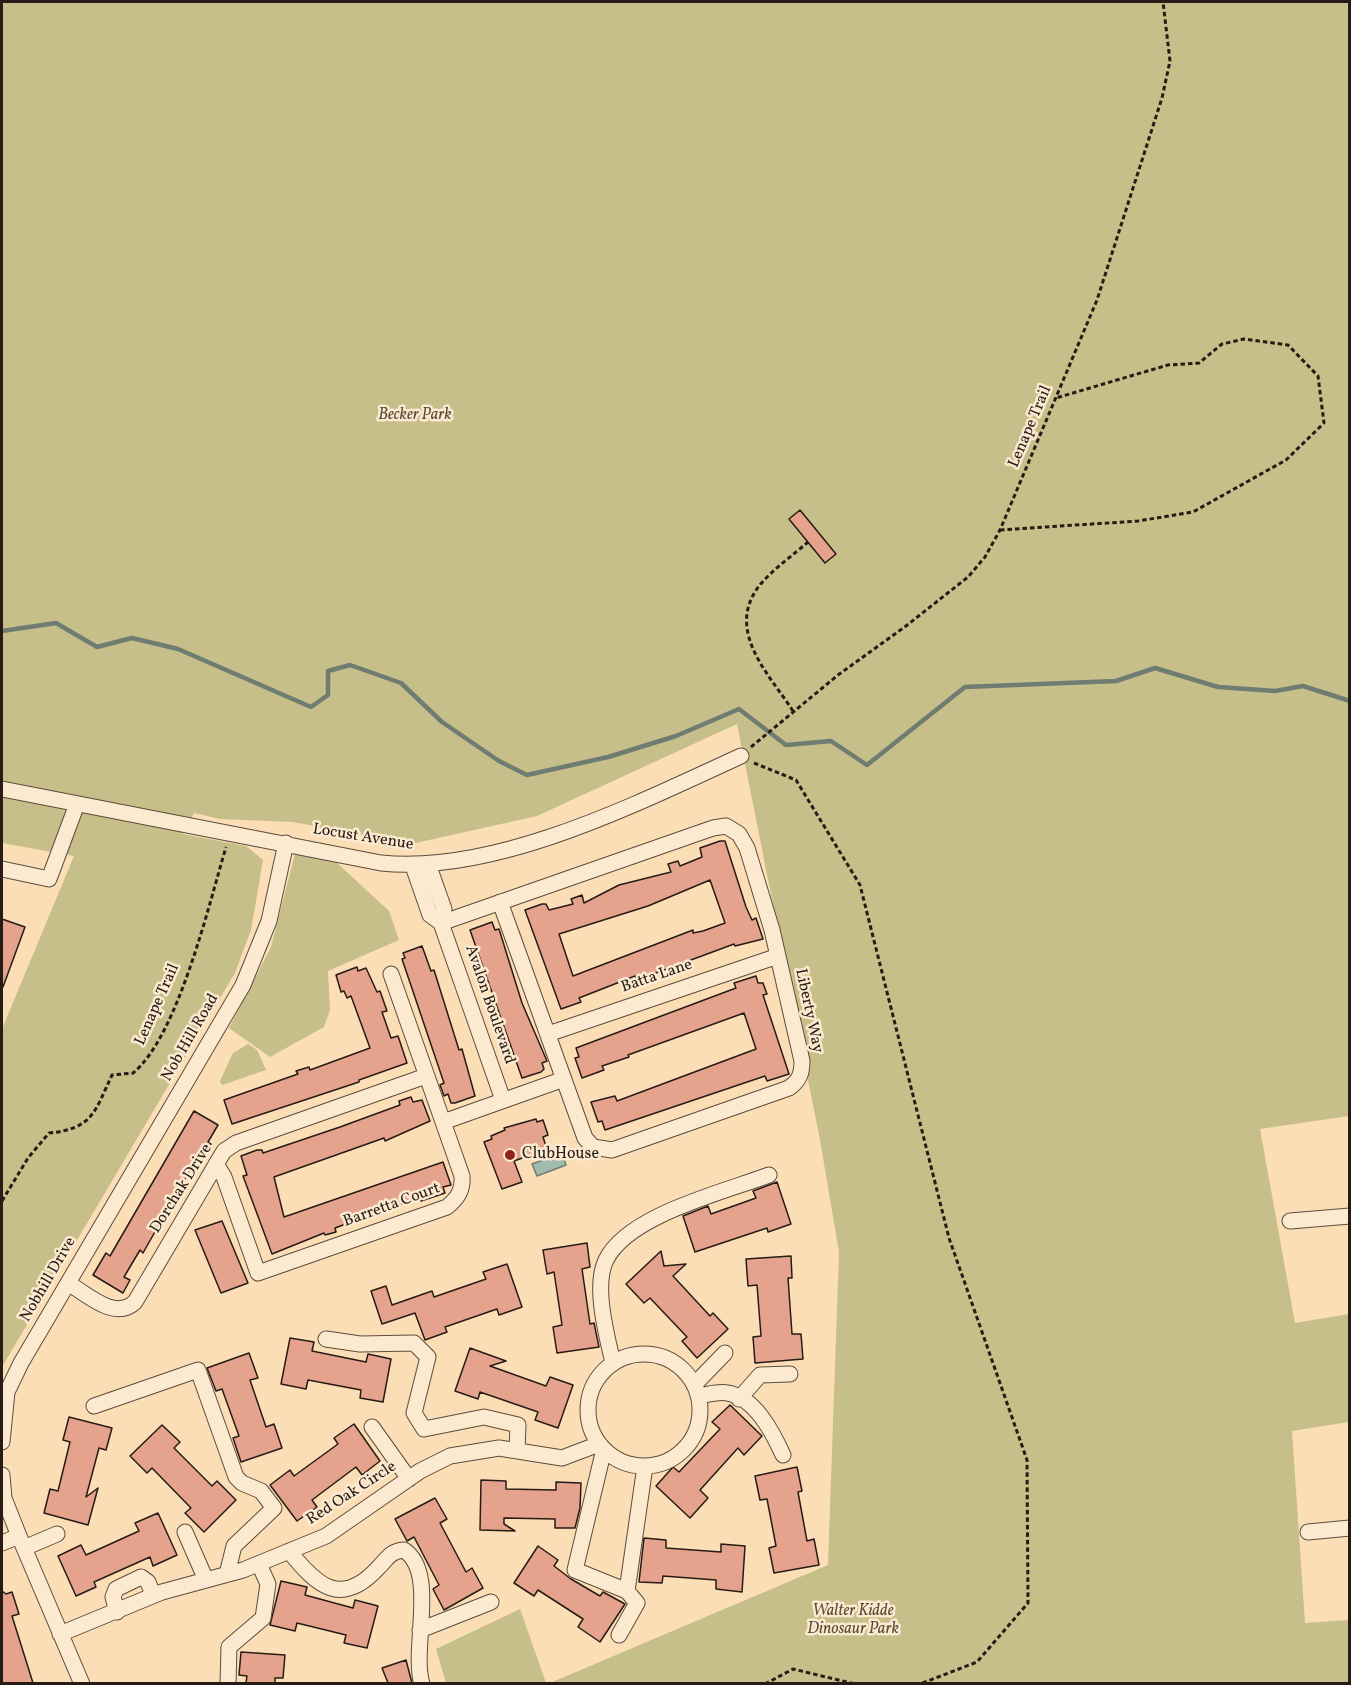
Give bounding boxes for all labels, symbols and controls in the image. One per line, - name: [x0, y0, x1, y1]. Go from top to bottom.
- street label: Lenape Trail: [1005, 383, 1057, 471]
- park label: Becker Park: [378, 406, 452, 426]
- street label: Locust Avenue: [311, 821, 415, 855]
- street label: Avalon Boulevard: [460, 943, 518, 1067]
- street label: Batta Lane: [619, 956, 695, 998]
- street label: Lenape Trail: [132, 961, 184, 1049]
- street label: Liberty Way: [790, 967, 826, 1055]
- street label: Nob Hill Road: [158, 991, 224, 1085]
- street label: Dorchak Drive: [147, 1141, 217, 1237]
- place label: ClubHouse: [522, 1145, 599, 1165]
- marker: ClubHouse: [503, 1148, 517, 1162]
- street label: Barretta Court: [341, 1180, 443, 1232]
- street label: Nobhill Drive: [17, 1234, 81, 1326]
- street label: Red Oak Circle: [304, 1458, 400, 1530]
- park label: Walter Kidde Dinosaur Park: [807, 1602, 899, 1640]

